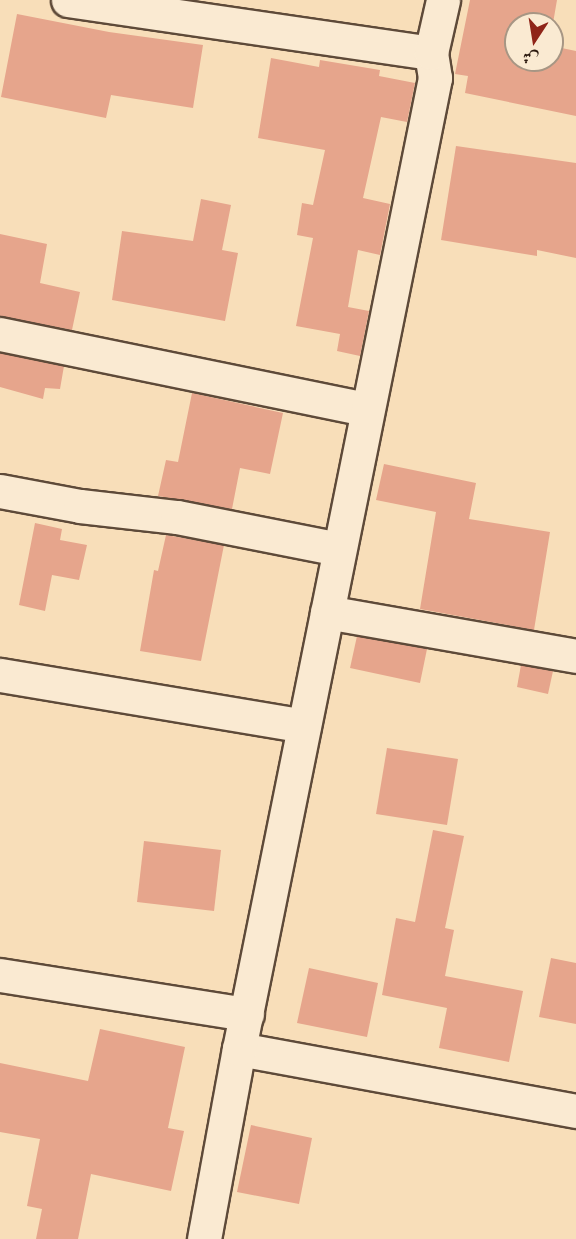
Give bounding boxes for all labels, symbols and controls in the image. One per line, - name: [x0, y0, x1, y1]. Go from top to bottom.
- north arrow: [504, 12, 564, 72]
- text: ش: [521, 46, 541, 70]

